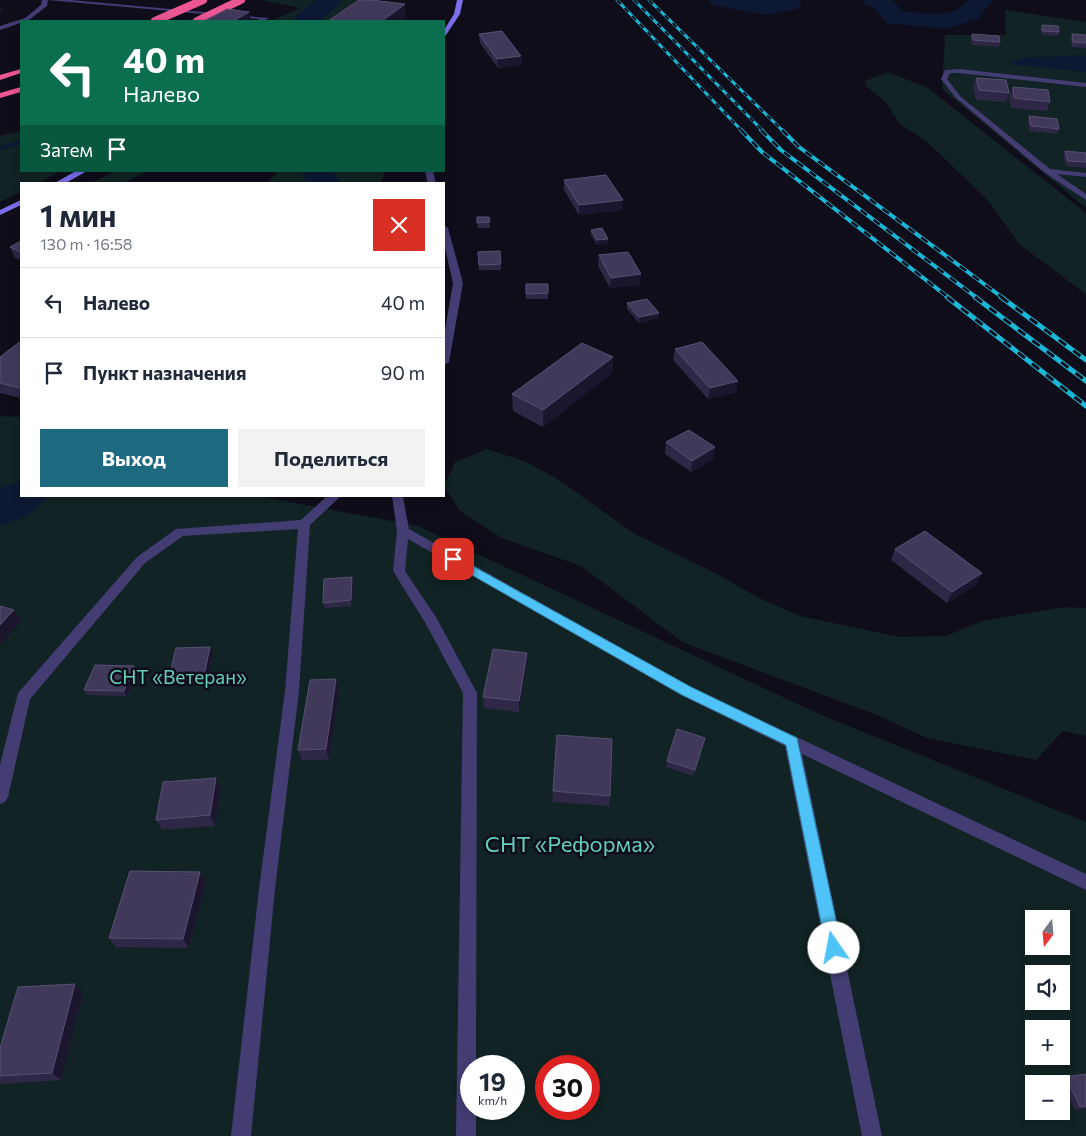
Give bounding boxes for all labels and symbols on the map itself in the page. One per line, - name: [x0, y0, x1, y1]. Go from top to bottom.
- pin: [432, 538, 474, 580]
- park label: СНТ «Ветеран»: [109, 665, 247, 688]
- park label: СНТ «Реформа»: [485, 830, 655, 857]
- north arrow: [1025, 910, 1070, 955]
- position arrow: [807, 921, 859, 973]
- speed limit sign: 30: [535, 1055, 600, 1120]

